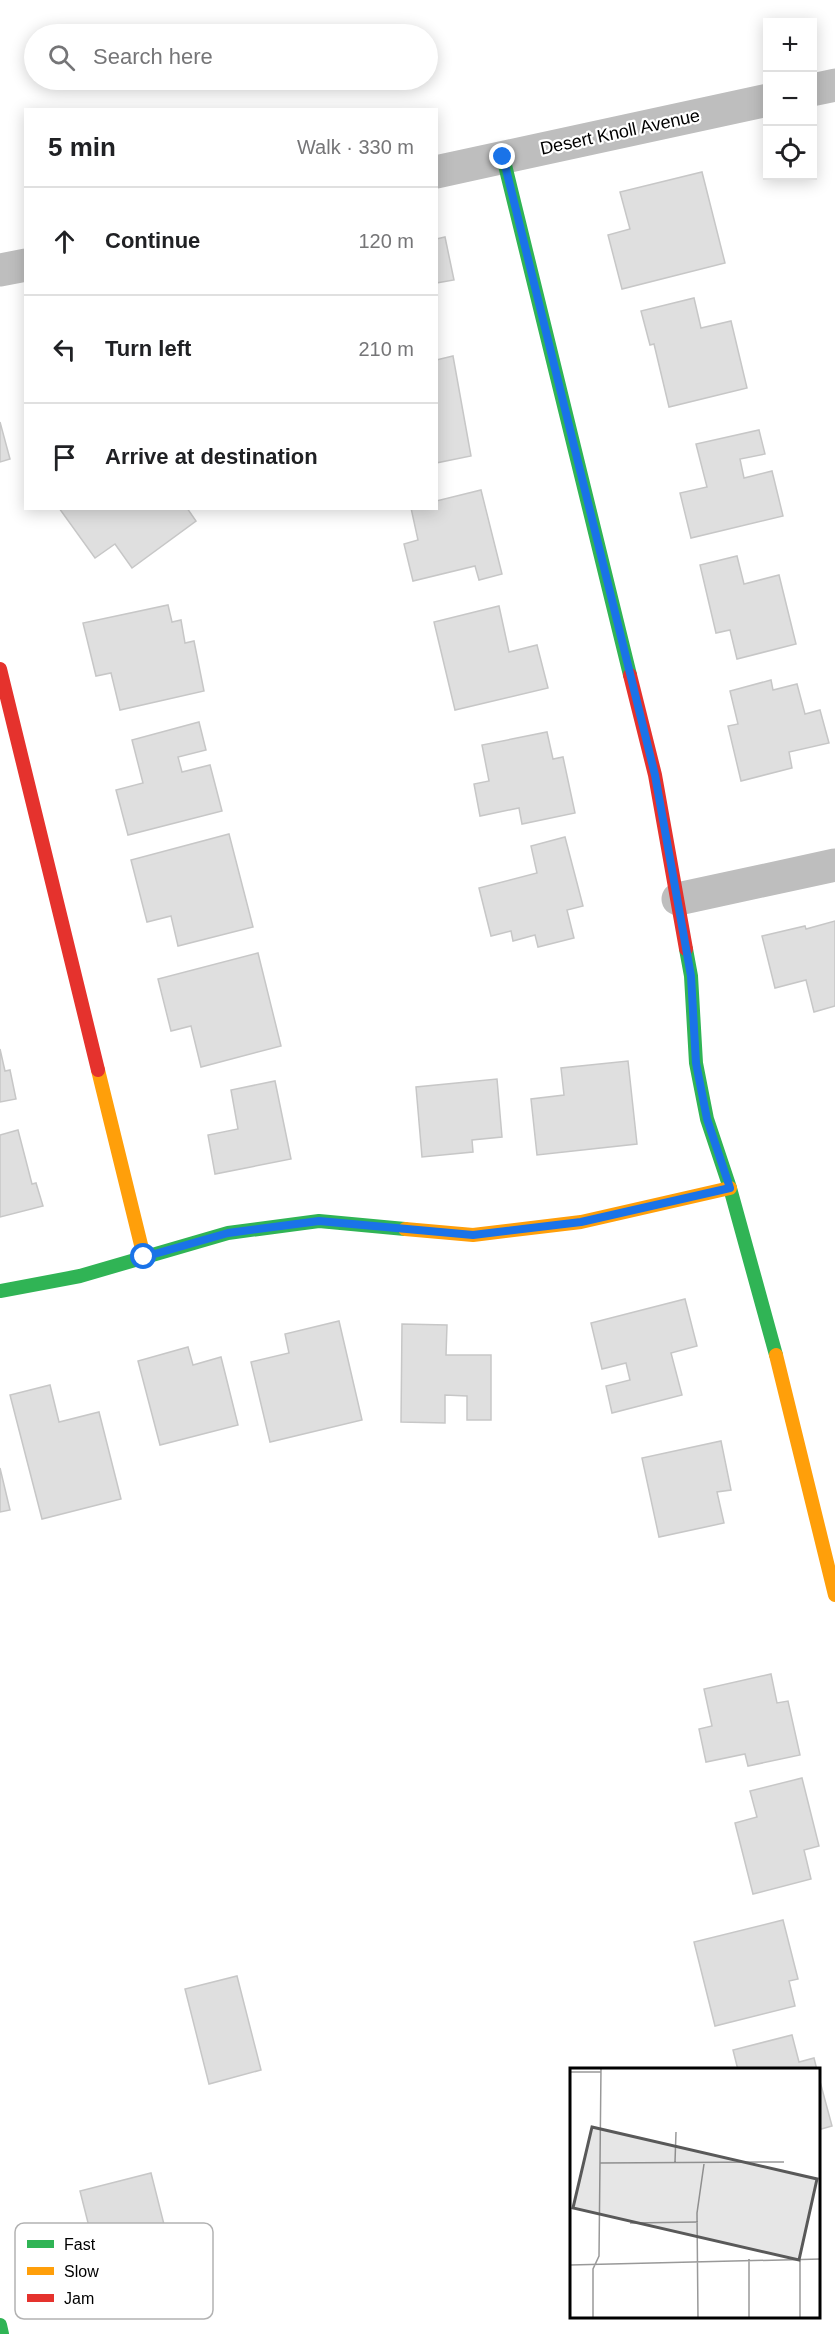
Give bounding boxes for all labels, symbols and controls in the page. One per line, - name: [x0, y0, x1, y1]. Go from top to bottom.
- map controls: [763, 18, 817, 180]
- button: +: [763, 18, 817, 72]
- search box: [24, 24, 438, 90]
- icon: search: [45, 41, 78, 74]
- text: Search here: [93, 44, 213, 69]
- button: −: [763, 72, 817, 126]
- street label: Desert Knoll Avenue: [538, 105, 702, 159]
- button: locate: [763, 126, 817, 180]
- text: 5 min: [48, 132, 116, 162]
- text: Walk · 330 m: [297, 136, 414, 158]
- route end: [489, 143, 515, 169]
- icon: ahead: [48, 225, 81, 258]
- text: Continue: [105, 228, 200, 253]
- text: 120 m: [358, 230, 414, 252]
- icon: left: [48, 333, 81, 366]
- text: Turn left: [105, 336, 191, 361]
- text: 210 m: [358, 338, 414, 360]
- icon: arrive: [48, 441, 81, 474]
- text: Arrive at destination: [105, 444, 318, 469]
- route start: [130, 1243, 156, 1269]
- inset map: [570, 2068, 820, 2319]
- legend: [15, 2223, 213, 2319]
- text: Fast: [64, 2236, 96, 2253]
- text: Slow: [64, 2263, 99, 2280]
- text: Jam: [64, 2290, 94, 2307]

